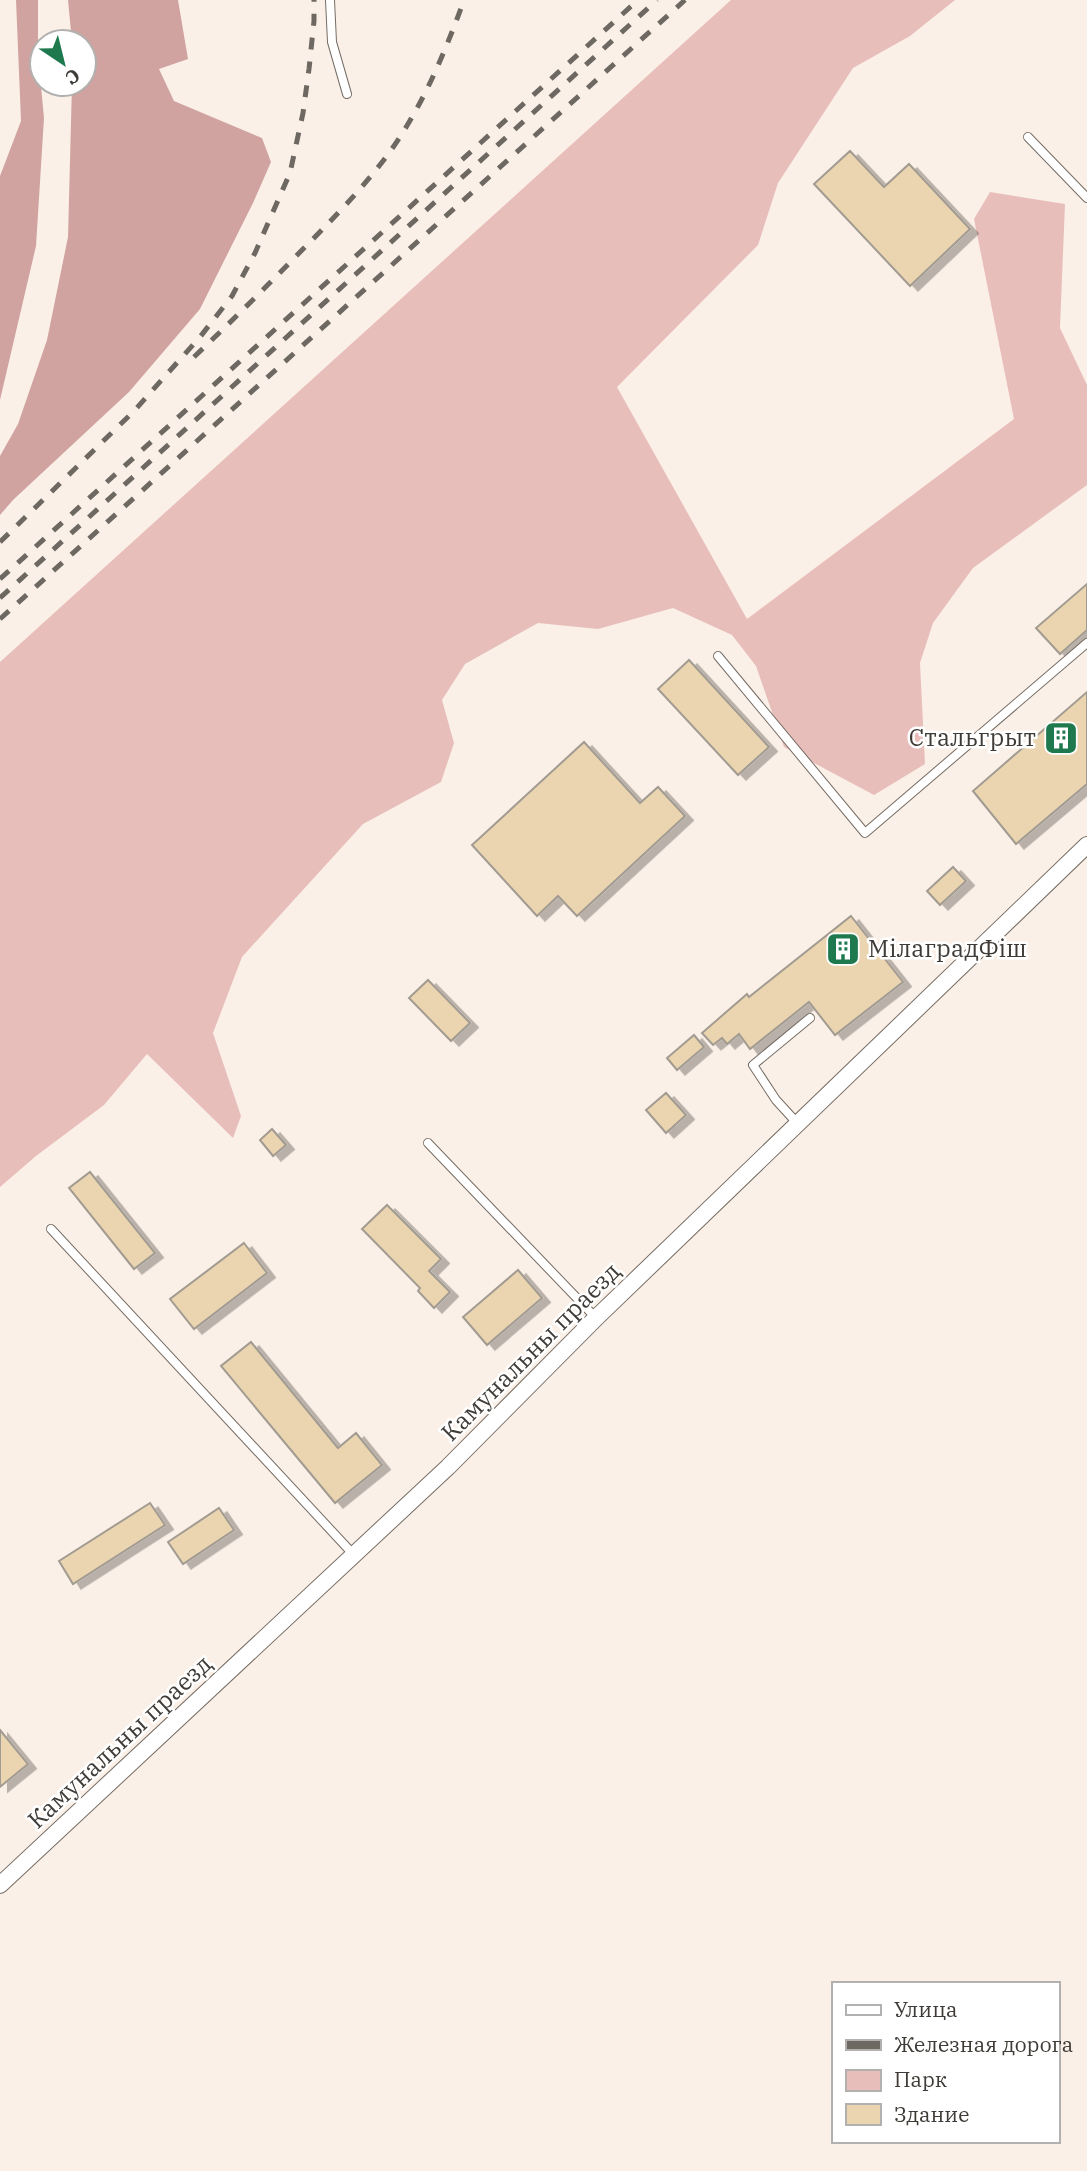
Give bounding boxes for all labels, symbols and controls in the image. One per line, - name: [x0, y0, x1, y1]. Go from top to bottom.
- north arrow: [28, 28, 98, 98]
- text: С: [61, 63, 85, 90]
- building icon: Стальгрыт: [1042, 719, 1080, 757]
- place label: Стальгрыт: [909, 721, 1036, 753]
- building icon: МілаградФіш: [824, 930, 862, 968]
- place label: МілаградФіш: [868, 932, 1027, 964]
- street label: Камунальны праезд: [434, 1255, 627, 1448]
- street label: Камунальны праезд: [20, 1647, 218, 1835]
- legend: [832, 1982, 1059, 2143]
- text: Улица: [894, 1995, 958, 2023]
- text: Железная дорога: [894, 2030, 1073, 2058]
- text: Парк: [894, 2065, 947, 2093]
- text: Здание: [894, 2100, 969, 2128]

